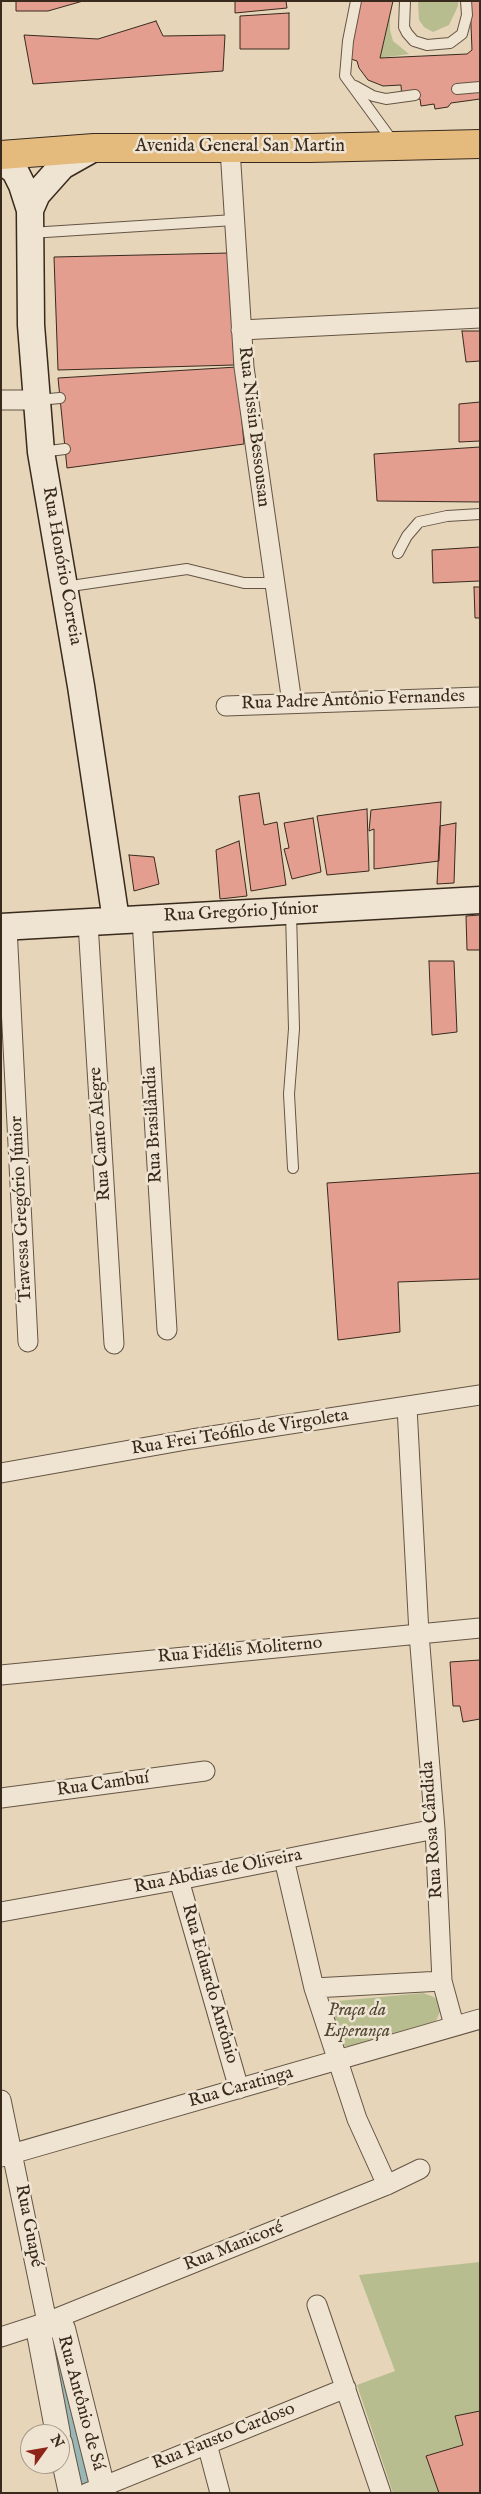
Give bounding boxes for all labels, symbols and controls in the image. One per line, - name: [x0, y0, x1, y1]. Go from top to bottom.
- street label: Avenida General San Martin: [135, 136, 345, 158]
- street label: Rua Nissin Bessousan: [232, 346, 274, 508]
- street label: Rua Honório Correia: [36, 485, 86, 647]
- street label: Rua Padre Antônio Fernandes: [241, 686, 465, 716]
- street label: Rua Gregório Júnior: [163, 898, 319, 928]
- street label: Rua Canto Alegre: [86, 1066, 116, 1202]
- street label: Rua Brasilândia: [140, 1066, 168, 1184]
- street label: Travessa Gregório Júnior: [6, 1115, 38, 1303]
- street label: Rua Frei Teófilo de Virgoleta: [130, 1405, 350, 1461]
- street label: Rua Fidélis Moliterno: [157, 1633, 323, 1669]
- street label: Rua Rosa Cândida: [417, 1760, 449, 1900]
- street label: Rua Cambuí: [56, 1768, 150, 1802]
- street label: Rua Abdias de Oliveira: [132, 1845, 304, 1899]
- street label: Rua Eduardo Antônio: [176, 1902, 242, 2066]
- park label: Praça da Esperança: [324, 2000, 390, 2042]
- street label: Rua Caratinga: [186, 2063, 296, 2113]
- street label: Rua Guapé: [9, 2183, 47, 2269]
- street label: Rua Manicoré: [181, 2217, 287, 2277]
- street label: Rua Antônio de Sá: [52, 2333, 108, 2473]
- street label: Rua Fausto Cardoso: [150, 2399, 298, 2475]
- north arrow: [20, 2424, 70, 2474]
- text: N: [46, 2432, 68, 2451]

